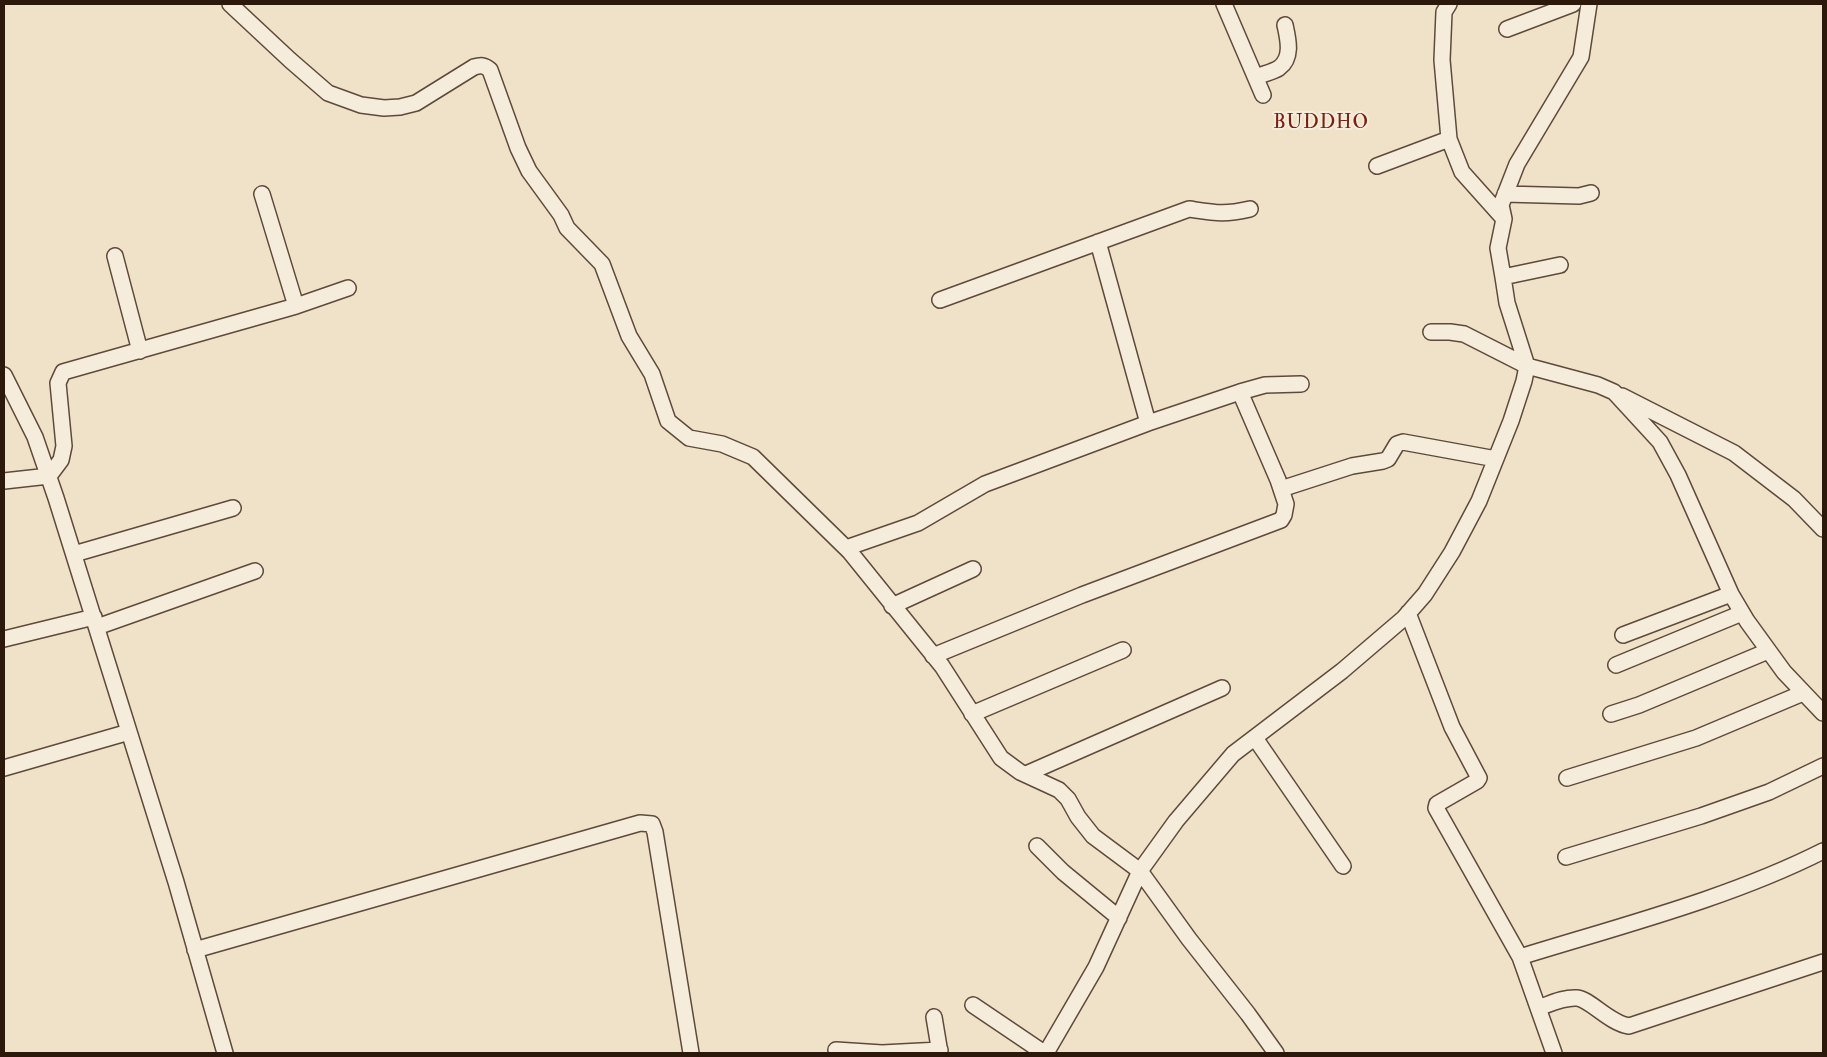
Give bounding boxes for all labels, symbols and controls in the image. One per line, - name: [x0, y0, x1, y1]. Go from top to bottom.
- district label: BUDDHO: [1272, 113, 1370, 135]

